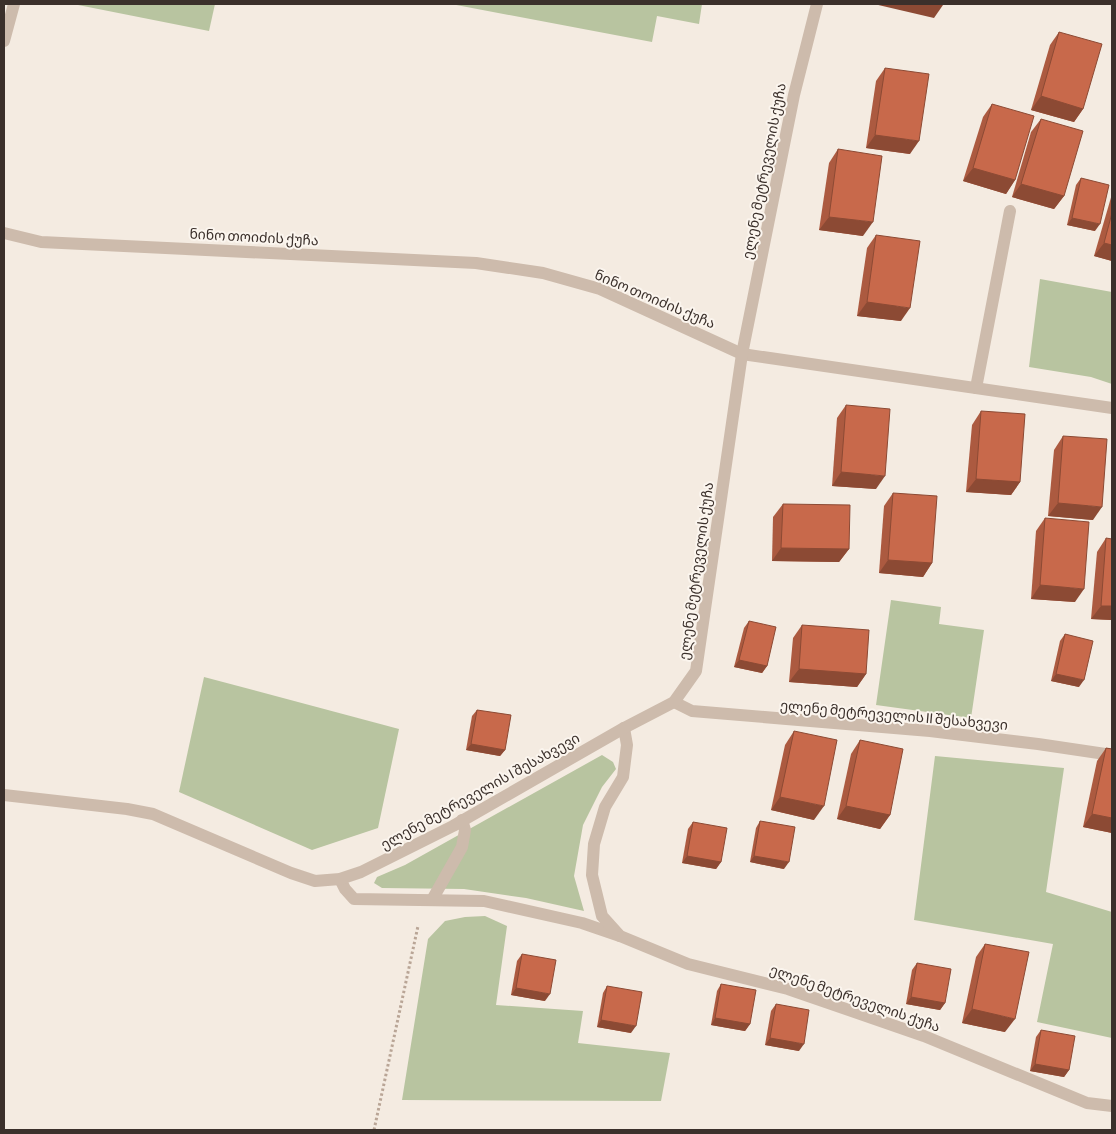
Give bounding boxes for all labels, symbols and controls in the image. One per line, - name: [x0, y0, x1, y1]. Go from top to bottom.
- street label: ელენე მეტრეველის ქუჩა: [739, 82, 790, 261]
- street label: ნინო თოიძის ქუჩა: [189, 226, 319, 249]
- street label: ნინო თოიძის ქუჩა: [592, 266, 718, 333]
- street label: ელენე მეტრეველის ქუჩა: [676, 481, 717, 661]
- street label: ელენე მეტრეველის II შესახვევი: [779, 697, 1009, 734]
- street label: ელენე მეტრეველის I შესახვევი: [378, 729, 583, 853]
- street label: ელენე მეტრეველის ქუჩა: [767, 961, 942, 1036]

